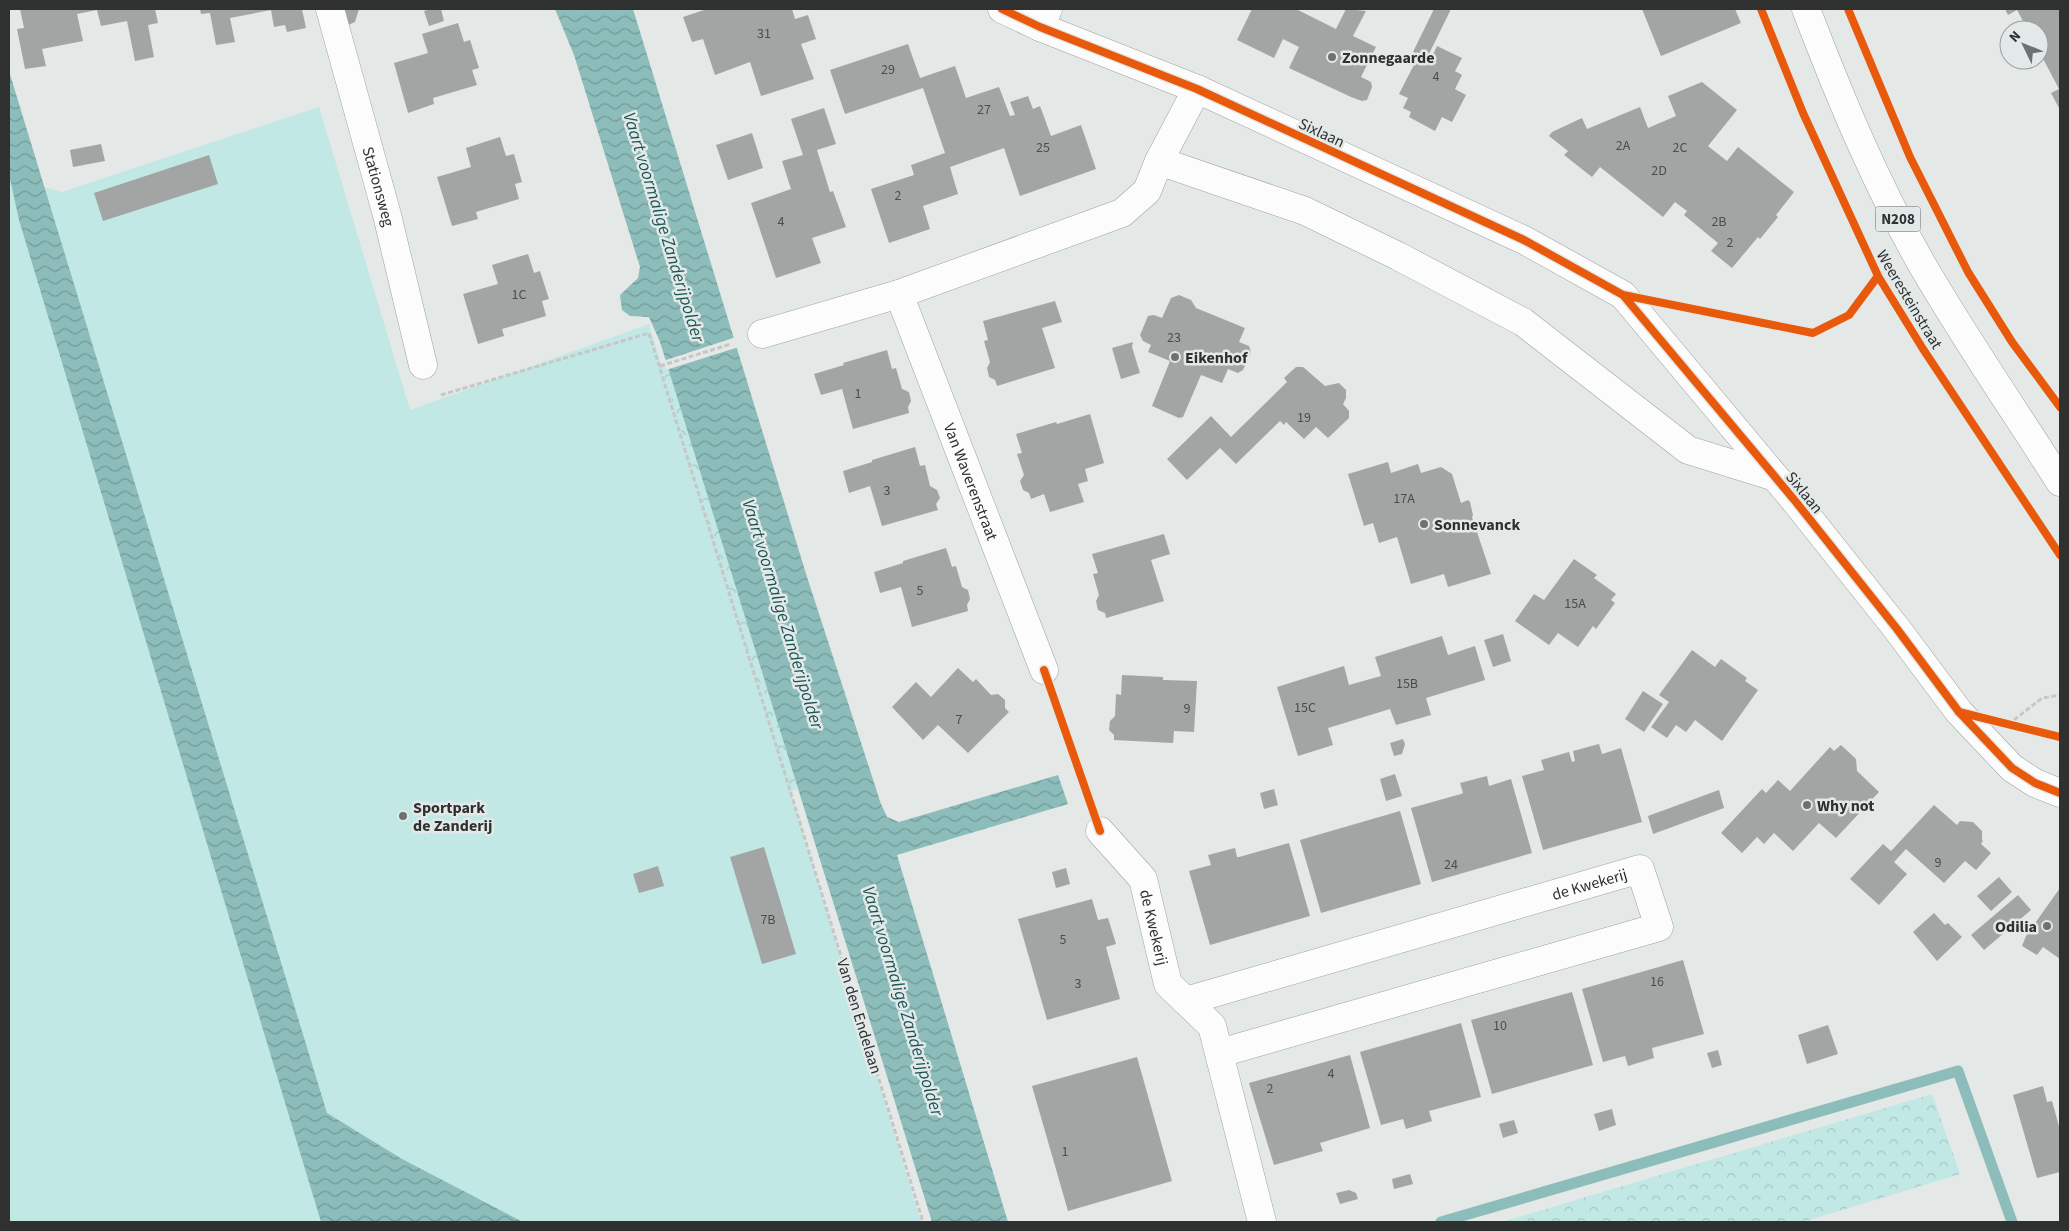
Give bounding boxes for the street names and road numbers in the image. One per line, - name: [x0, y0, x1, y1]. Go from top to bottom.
- street label: Sixlaan: [1295, 113, 1348, 153]
- street label: Stationsweg: [357, 144, 399, 229]
- road number: N208: [1876, 206, 1920, 232]
- street label: Weeresteinstraat: [1871, 246, 1948, 354]
- street label: Van Waverenstraat: [938, 420, 1003, 544]
- street label: Sixlaan: [1780, 467, 1828, 518]
- street label: de Kwekerij: [1549, 863, 1630, 906]
- street label: de Kwekerij: [1134, 887, 1173, 968]
- street label: Van den Endelaan: [831, 956, 887, 1077]

